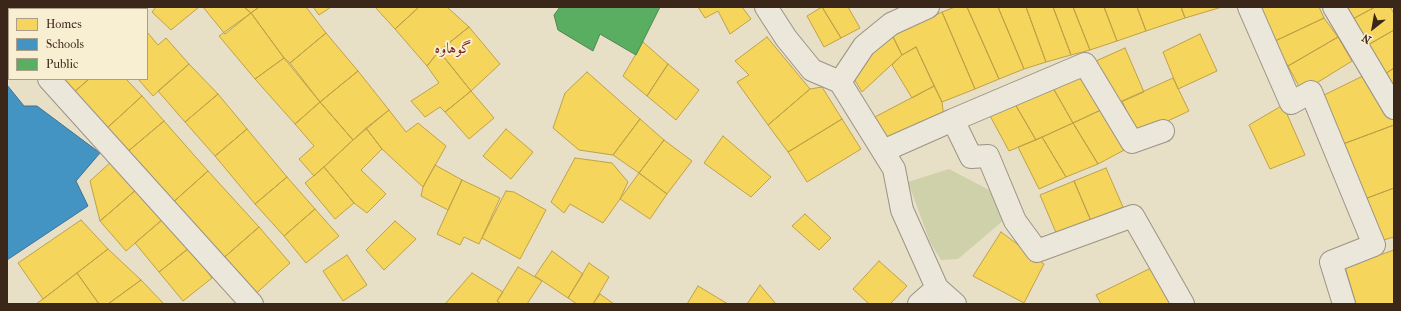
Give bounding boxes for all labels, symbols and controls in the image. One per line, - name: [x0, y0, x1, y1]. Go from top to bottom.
- legend: [8, 8, 148, 80]
- north arrow: [1353, 8, 1393, 48]
- text: Homes: [46, 17, 82, 31]
- text: N: [1360, 31, 1373, 46]
- text: Schools: [46, 37, 84, 51]
- district label: گوہاوہ: [435, 40, 471, 58]
- text: Public: [46, 57, 78, 71]

